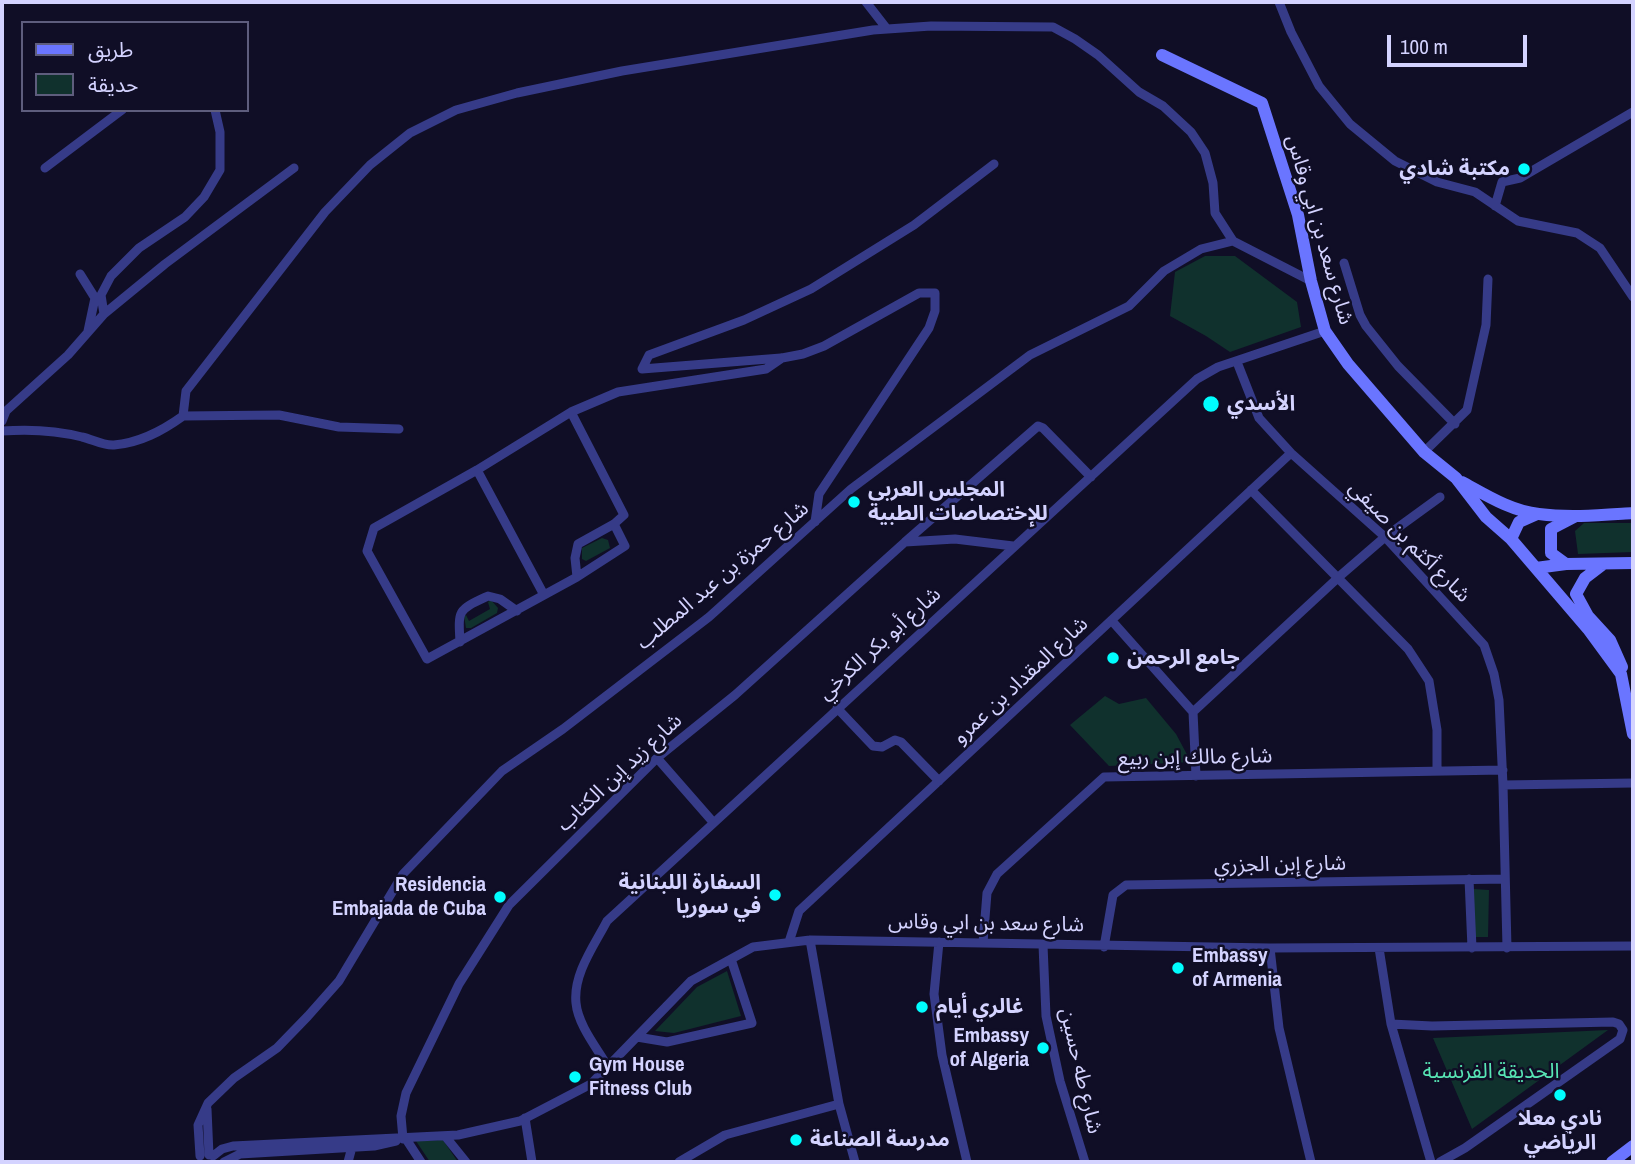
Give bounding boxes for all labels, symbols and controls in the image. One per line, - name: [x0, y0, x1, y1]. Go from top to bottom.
- legend: [21, 21, 248, 112]
- scale bar: [1390, 21, 1530, 65]
- text: 100 m: [1400, 32, 1448, 61]
- text: طريق: [88, 35, 133, 64]
- text: حديقة: [88, 70, 138, 99]
- street label: شارع سعد بن ابي وقاس: [1280, 132, 1358, 328]
- place label: مكتبة شادي: [1399, 156, 1510, 182]
- marker: مكتبة شادي: [1516, 161, 1532, 177]
- place label: الأسدي: [1227, 391, 1295, 417]
- marker: الأسدي: [1201, 394, 1221, 414]
- street label: شارع أكثم بن صيفي: [1343, 476, 1475, 608]
- place label: المجلس العربي للإختصاصات الطبية: [868, 477, 1048, 527]
- marker: المجلس العربي للإختصاصات الطبية: [846, 494, 862, 510]
- street label: شارع حمزة بن عبد المطلب: [632, 497, 814, 655]
- street label: شارع أبو بكر الكرخي: [813, 582, 947, 706]
- street label: شارع المقداد بن عمرو: [948, 612, 1094, 750]
- place label: جامع الرحمن: [1127, 645, 1240, 671]
- marker: جامع الرحمن: [1105, 650, 1121, 666]
- street label: شارع زيد إبن الكتاب: [552, 709, 688, 837]
- street label: شارع مالك إبن ربيع: [1117, 744, 1273, 772]
- street label: شارع إبن الجزري: [1214, 851, 1346, 879]
- place label: السفارة اللبنانية في سوريا: [618, 870, 761, 920]
- place label: Residencia Embajada de Cuba: [332, 872, 486, 922]
- marker: السفارة اللبنانية في سوريا: [767, 887, 783, 903]
- marker: Residencia Embajada de Cuba: [492, 889, 508, 905]
- street label: شارع سعد بن ابي وقاس: [888, 910, 1084, 938]
- place label: Embassy of Armenia: [1192, 943, 1282, 993]
- marker: Embassy of Armenia: [1170, 960, 1186, 976]
- place label: غالري أيام: [936, 994, 1024, 1020]
- marker: غالري أيام: [914, 999, 930, 1015]
- street label: شارع طه حسين: [1053, 1006, 1107, 1136]
- place label: Embassy of Algeria: [950, 1023, 1029, 1073]
- marker: Embassy of Algeria: [1035, 1040, 1051, 1056]
- place label: Gym House Fitness Club: [589, 1052, 692, 1102]
- park label: الحديقة الفرنسية: [1423, 1059, 1559, 1085]
- marker: Gym House Fitness Club: [567, 1069, 583, 1085]
- marker: نادي معلا الرياضي: [1552, 1087, 1568, 1103]
- place label: نادي معلا الرياضي: [1518, 1106, 1602, 1156]
- place label: مدرسة الصناعة: [810, 1127, 950, 1153]
- marker: مدرسة الصناعة: [788, 1132, 804, 1148]

